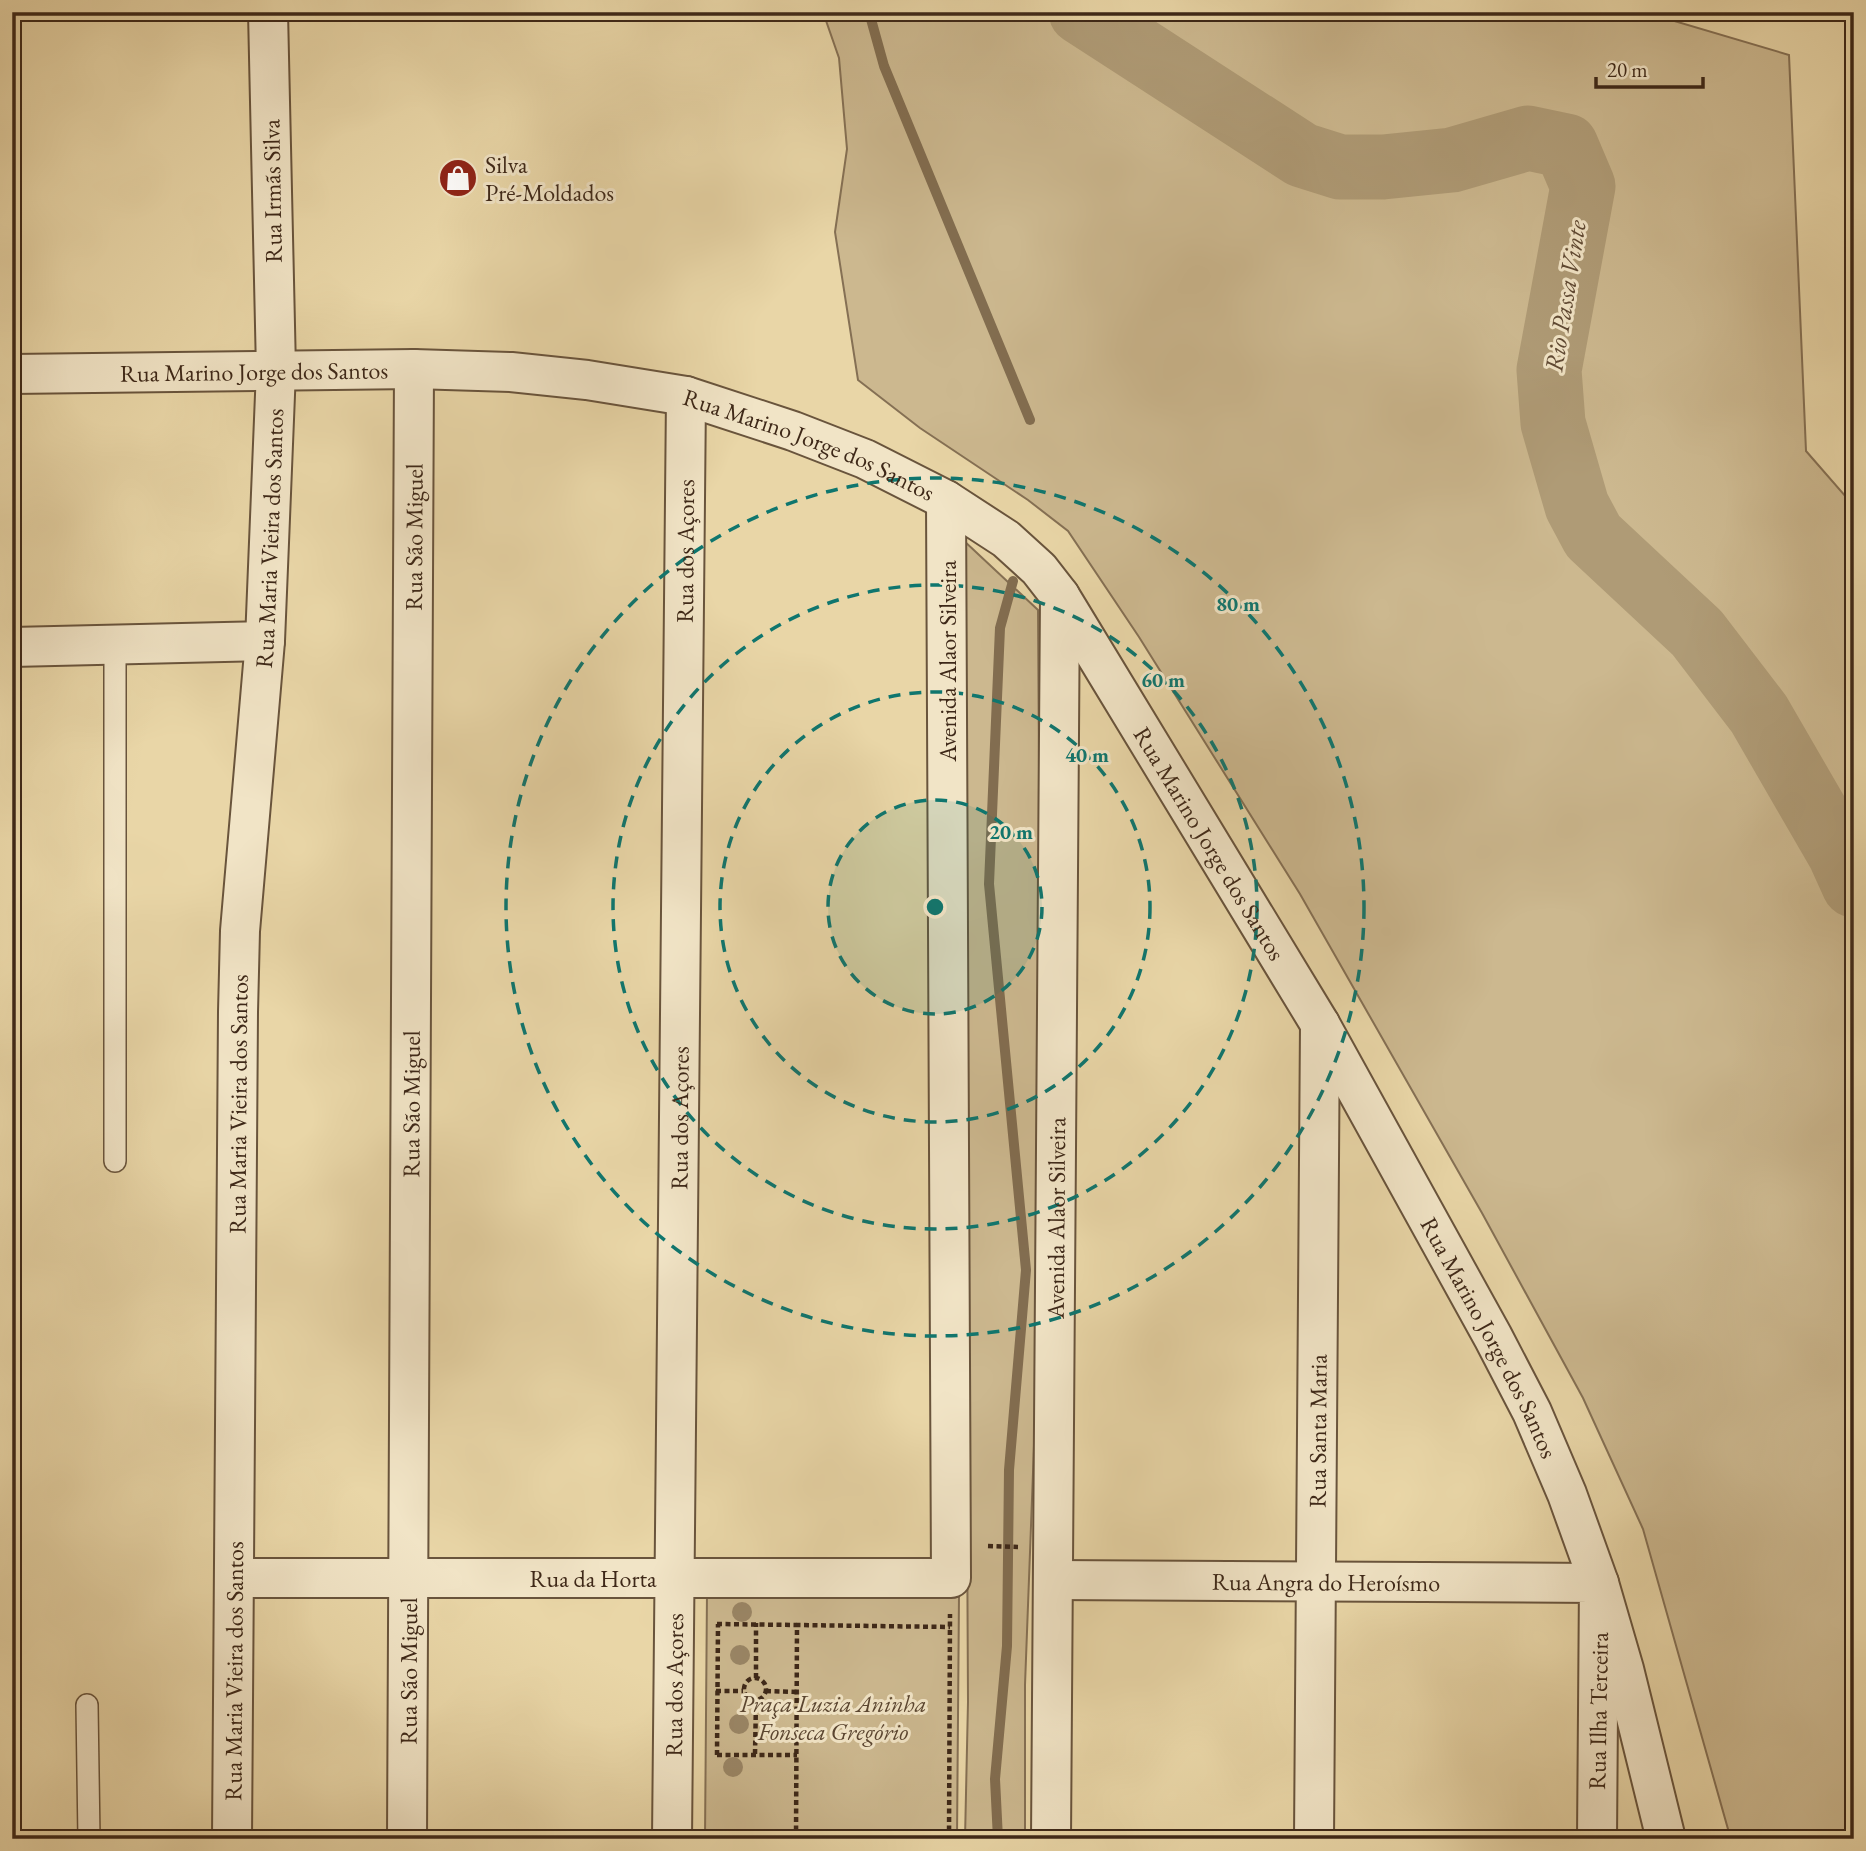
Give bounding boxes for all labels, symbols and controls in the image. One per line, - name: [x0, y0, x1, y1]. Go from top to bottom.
- scale bar: [1596, 46, 1703, 90]
- text: 20 m: [1607, 56, 1648, 83]
- street label: Rua Irmãs Silva: [255, 118, 289, 263]
- place label: Silva Pré-Moldados: [485, 149, 614, 208]
- shop icon: Silva Pré-Moldados: [437, 157, 479, 199]
- water label: Rio Passa Vinte: [1536, 217, 1594, 374]
- street label: Rua Marino Jorge dos Santos: [120, 354, 388, 388]
- street label: Rua Marino Jorge dos Santos: [679, 381, 940, 507]
- street label: Rua Maria Vieira dos Santos: [247, 408, 290, 669]
- street label: Rua São Miguel: [397, 463, 429, 611]
- street label: Rua dos Açores: [668, 479, 701, 623]
- street label: Avenida Alaor Silveira: [932, 560, 963, 763]
- text: 80 m: [1216, 590, 1260, 617]
- text: 60 m: [1141, 666, 1185, 693]
- street label: Rua Marino Jorge dos Santos: [1127, 721, 1293, 966]
- text: 40 m: [1065, 741, 1109, 768]
- text: 20 m: [989, 818, 1033, 845]
- centre of rings: [923, 895, 947, 919]
- street label: Rua Maria Vieira dos Santos: [221, 974, 254, 1234]
- street label: Rua São Miguel: [395, 1030, 426, 1178]
- street label: Rua dos Açores: [663, 1046, 695, 1190]
- street label: Avenida Alaor Silveira: [1039, 1117, 1072, 1320]
- street label: Rua Marino Jorge dos Santos: [1414, 1211, 1565, 1463]
- street label: Rua Santa Maria: [1301, 1354, 1333, 1508]
- street label: Rua Maria Vieira dos Santos: [217, 1541, 250, 1801]
- street label: Rua da Horta: [529, 1563, 657, 1594]
- street label: Rua Angra do Heroísmo: [1212, 1565, 1440, 1598]
- street label: Rua São Miguel: [392, 1597, 424, 1745]
- street label: Rua dos Açores: [657, 1613, 690, 1757]
- street label: Rua Ilha Terceira: [1581, 1631, 1615, 1790]
- park label: Praça Luzia Aninha Fonseca Gregório: [739, 1688, 927, 1747]

